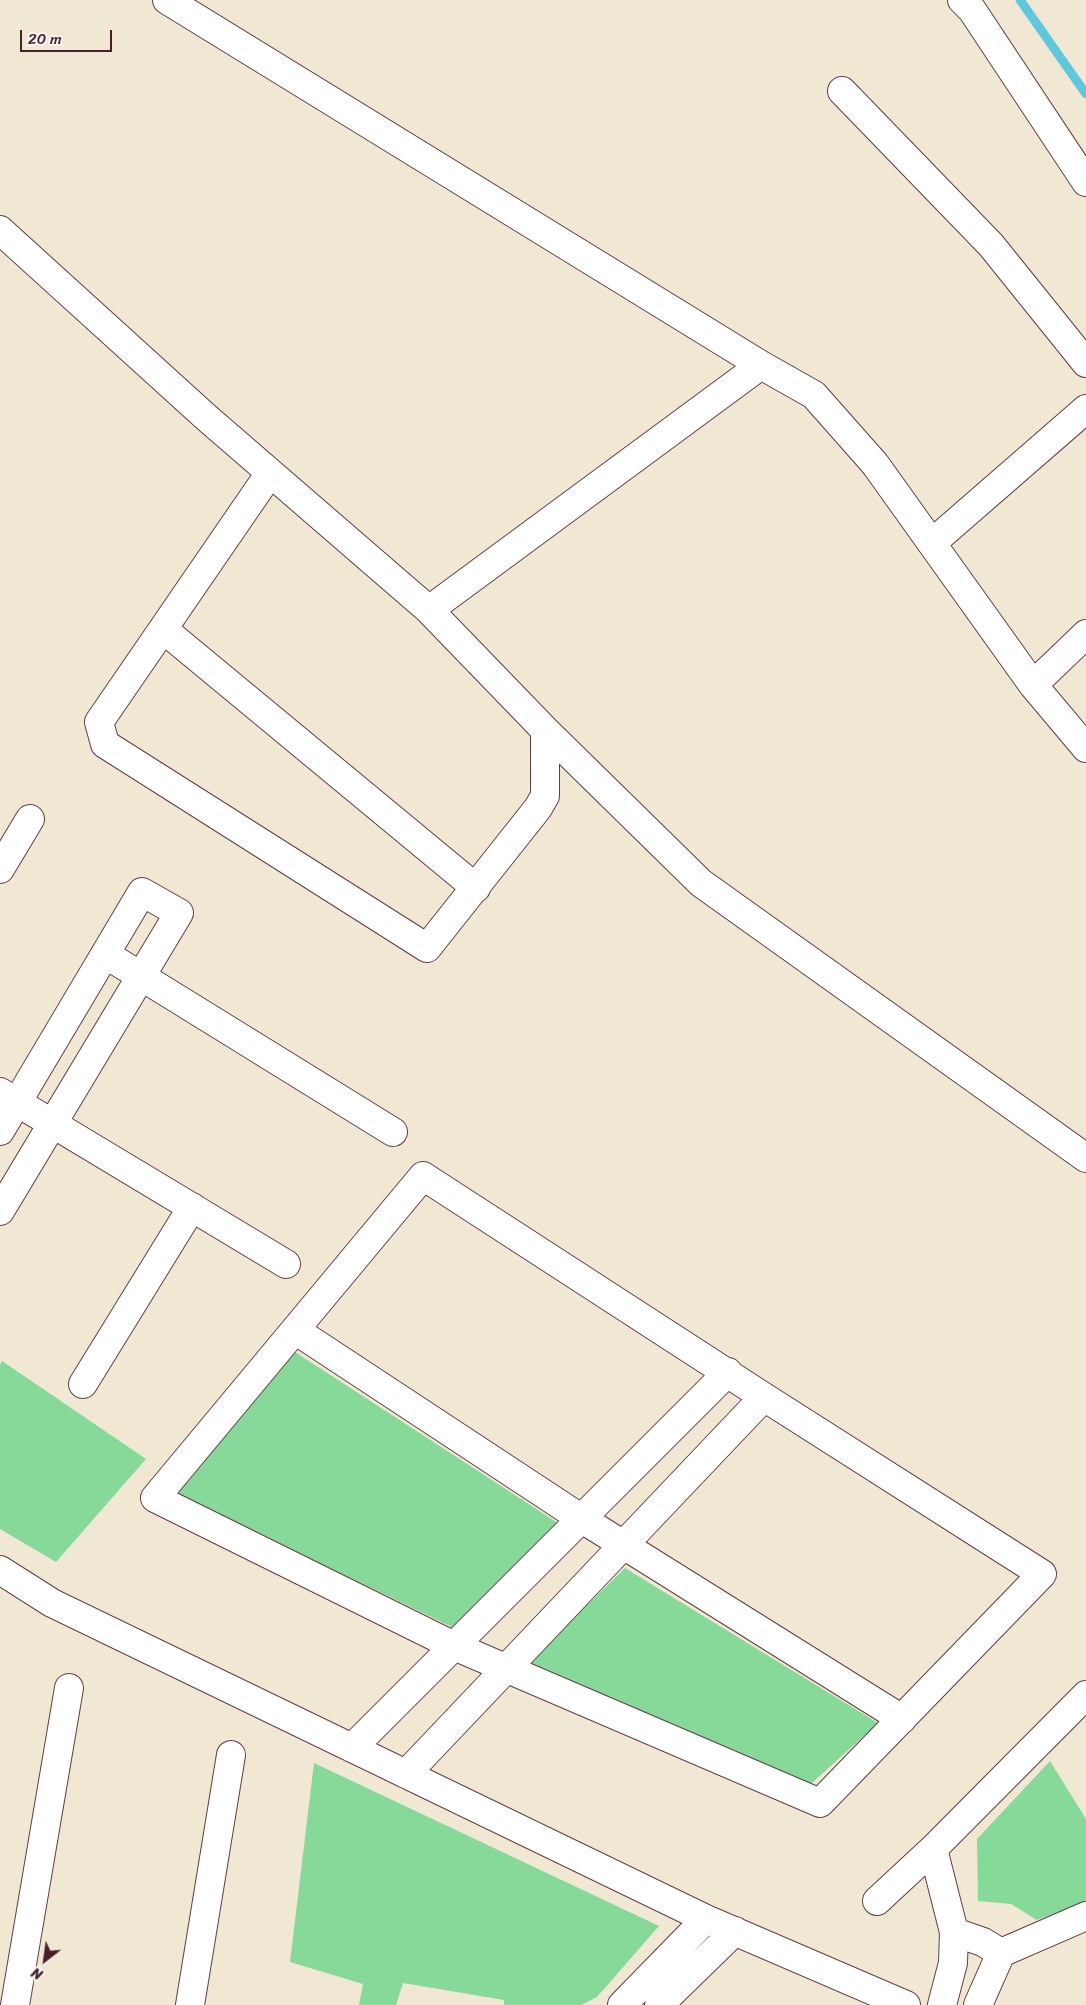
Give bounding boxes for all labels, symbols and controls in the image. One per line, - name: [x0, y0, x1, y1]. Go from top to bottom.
- scale bar: [22, 20, 115, 52]
- text: 20 m: [28, 26, 62, 52]
- north arrow: [20, 1935, 70, 1985]
- text: N: [27, 1960, 48, 1987]

